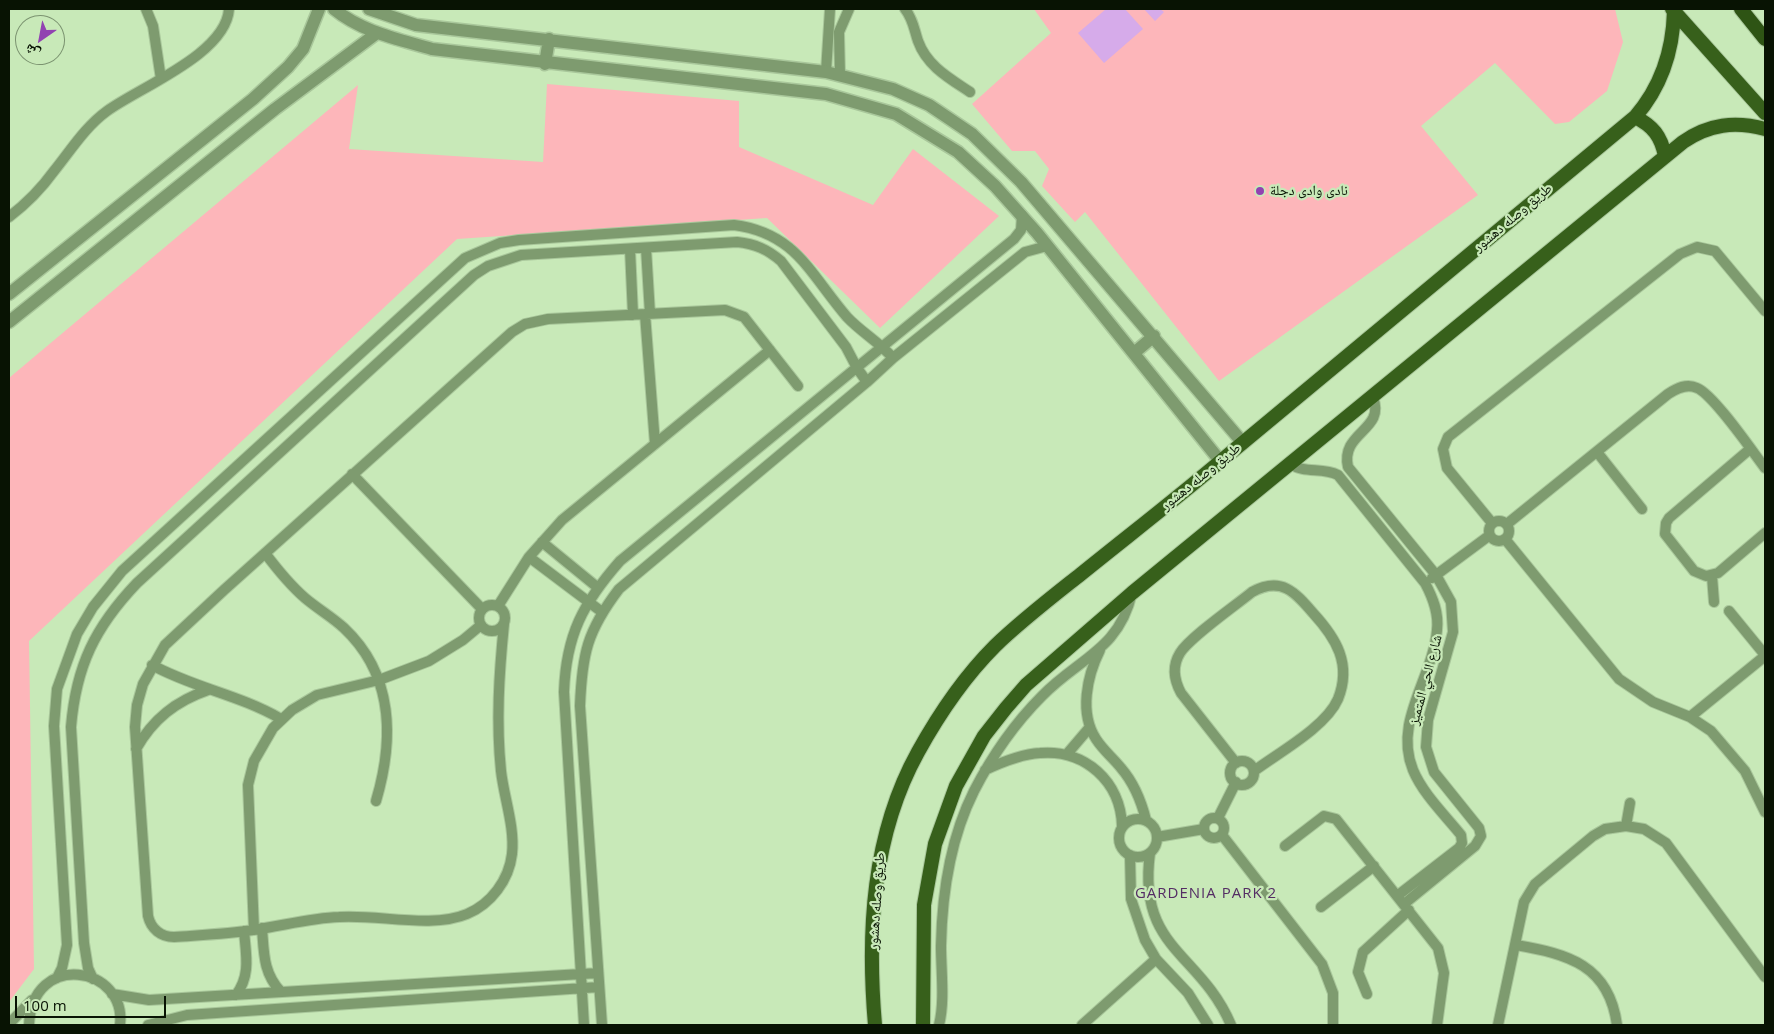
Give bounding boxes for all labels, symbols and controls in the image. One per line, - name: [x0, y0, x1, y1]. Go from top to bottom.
- north arrow: [15, 15, 65, 65]
- text: ش: [21, 40, 44, 64]
- street label: طريق وصله دهشور: [1470, 180, 1556, 256]
- place label: نادى وادى دجلة: [1270, 183, 1348, 199]
- marker: نادى وادى دجلة: [1254, 185, 1266, 197]
- street label: طريق وصله دهشور: [1158, 440, 1244, 514]
- street label: شارع الحي المتميز: [1406, 633, 1446, 727]
- street label: طريق وصله دهشور: [865, 852, 889, 950]
- district label: GARDENIA PARK 2: [1133, 885, 1279, 903]
- scale bar: [18, 986, 169, 1018]
- text: 100 m: [23, 995, 67, 1015]

